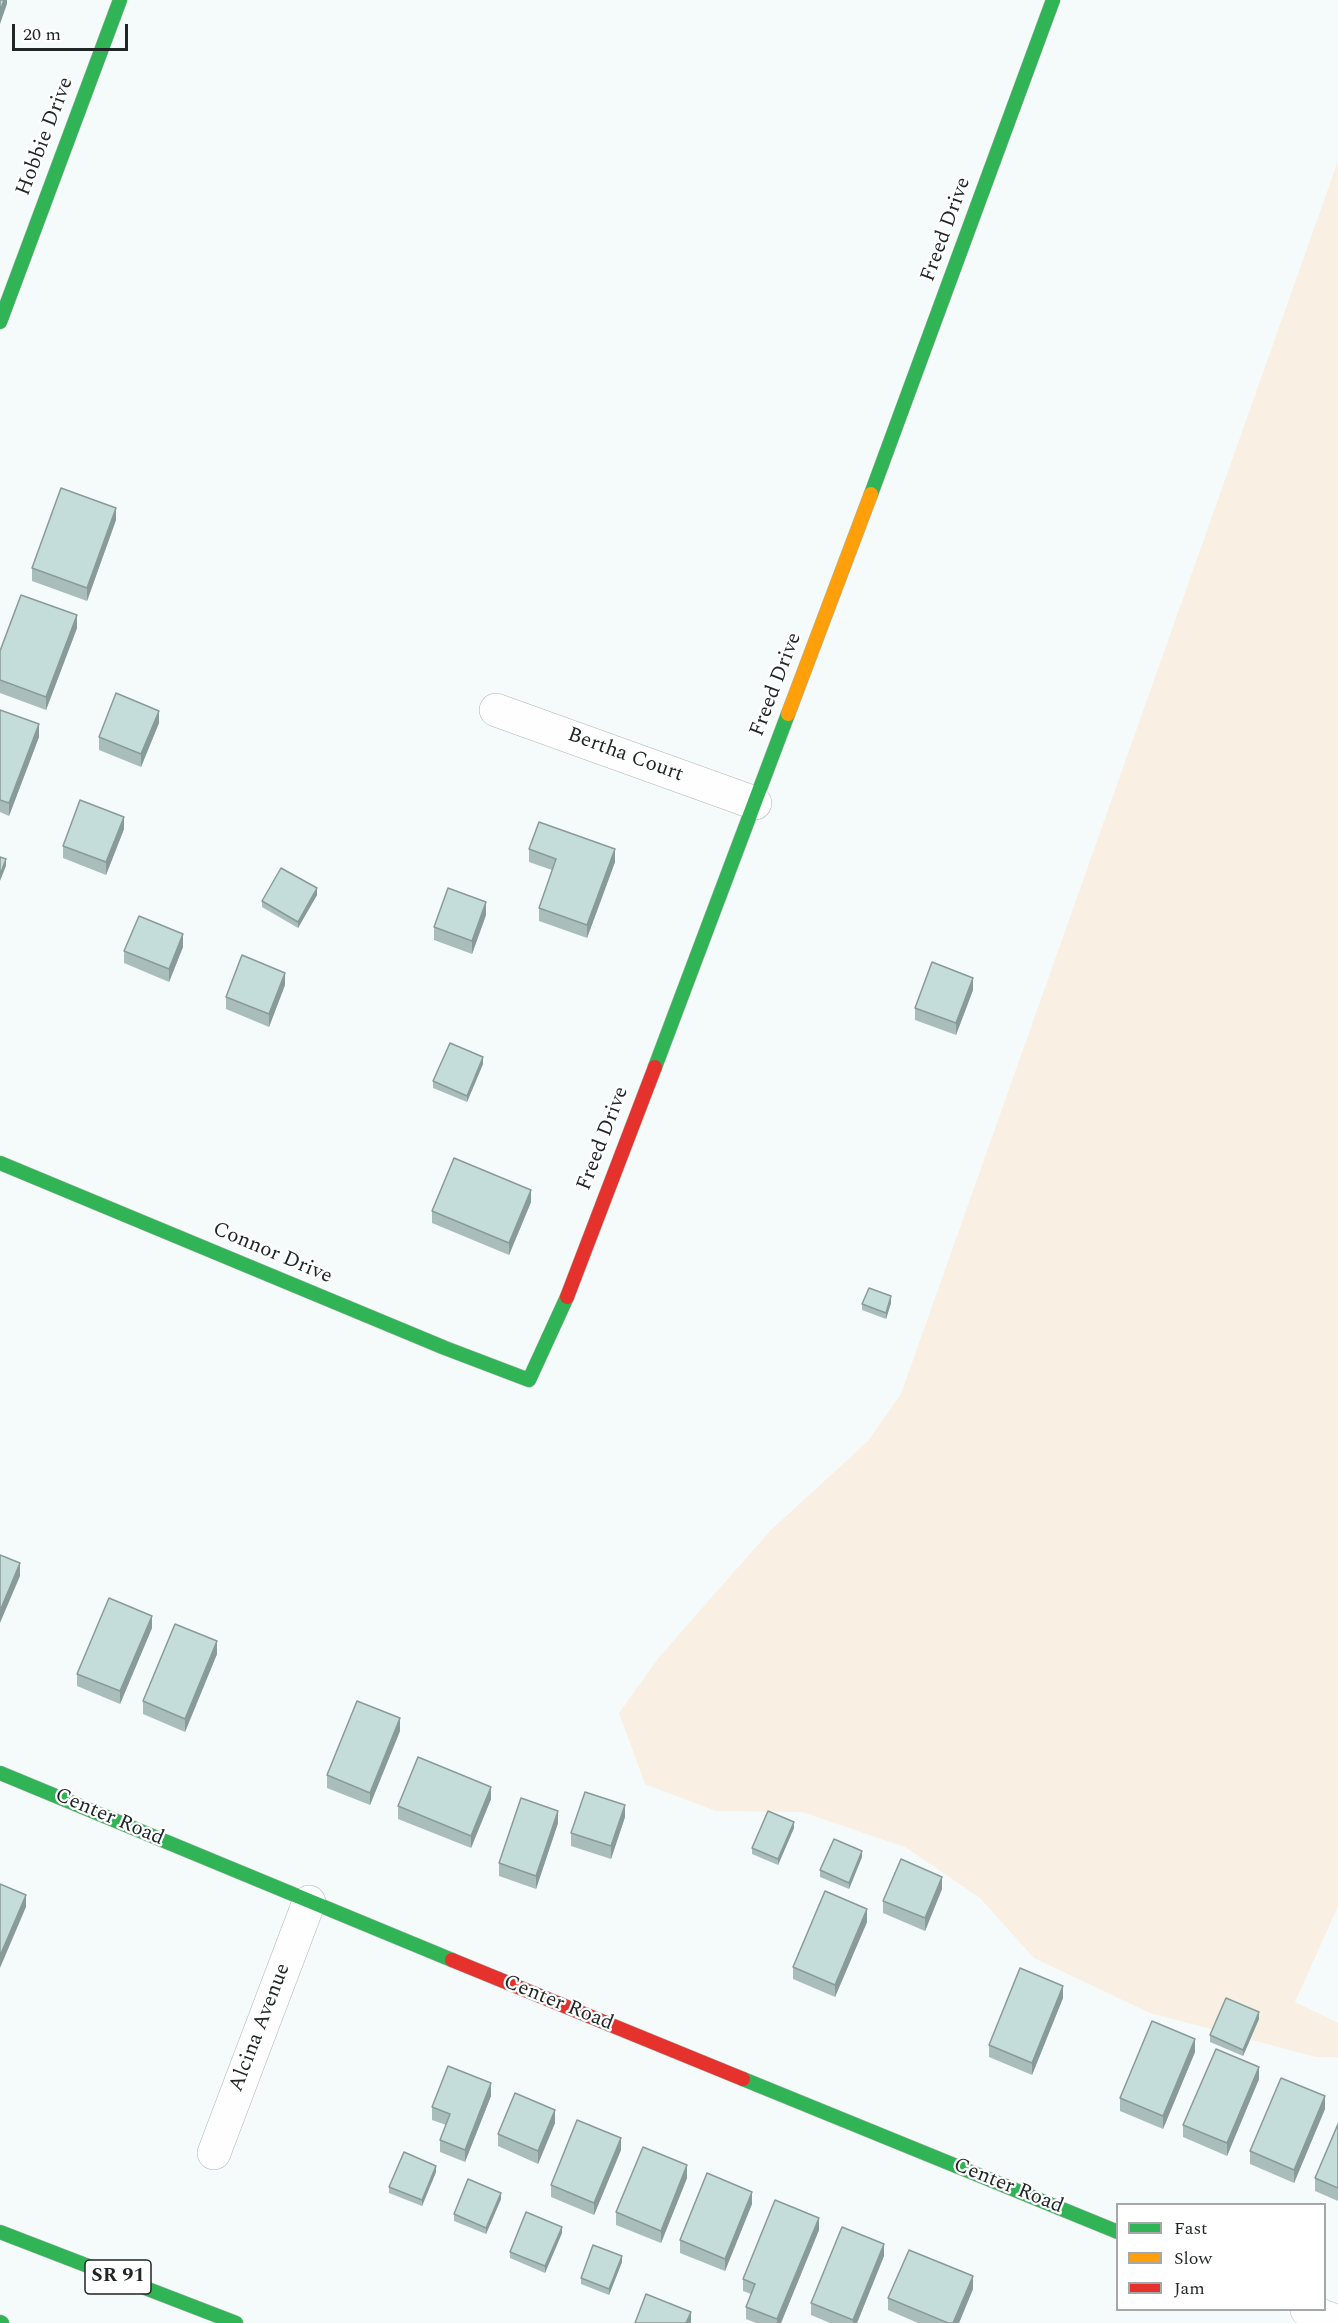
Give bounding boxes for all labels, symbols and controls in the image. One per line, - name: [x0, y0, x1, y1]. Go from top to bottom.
- scale bar: [15, 12, 130, 50]
- text: 20 m: [23, 21, 61, 48]
- street label: Hobbie Drive: [12, 74, 80, 200]
- street label: Freed Drive: [916, 174, 978, 286]
- street label: Freed Drive: [746, 629, 808, 741]
- street label: Bertha Court: [563, 723, 687, 789]
- street label: Freed Drive: [573, 1083, 635, 1195]
- street label: Connor Drive: [208, 1218, 336, 1290]
- street label: Center Road: [51, 1784, 167, 1852]
- street label: Alcina Avenue: [225, 1960, 297, 2096]
- street label: Center Road: [499, 1971, 617, 2037]
- street label: Center Road: [949, 2154, 1067, 2220]
- legend: [1116, 2203, 1326, 2311]
- text: Fast: [1174, 2215, 1207, 2242]
- text: Slow: [1174, 2245, 1212, 2272]
- road number: SR 91: [85, 2260, 151, 2294]
- text: Jam: [1174, 2275, 1205, 2302]

